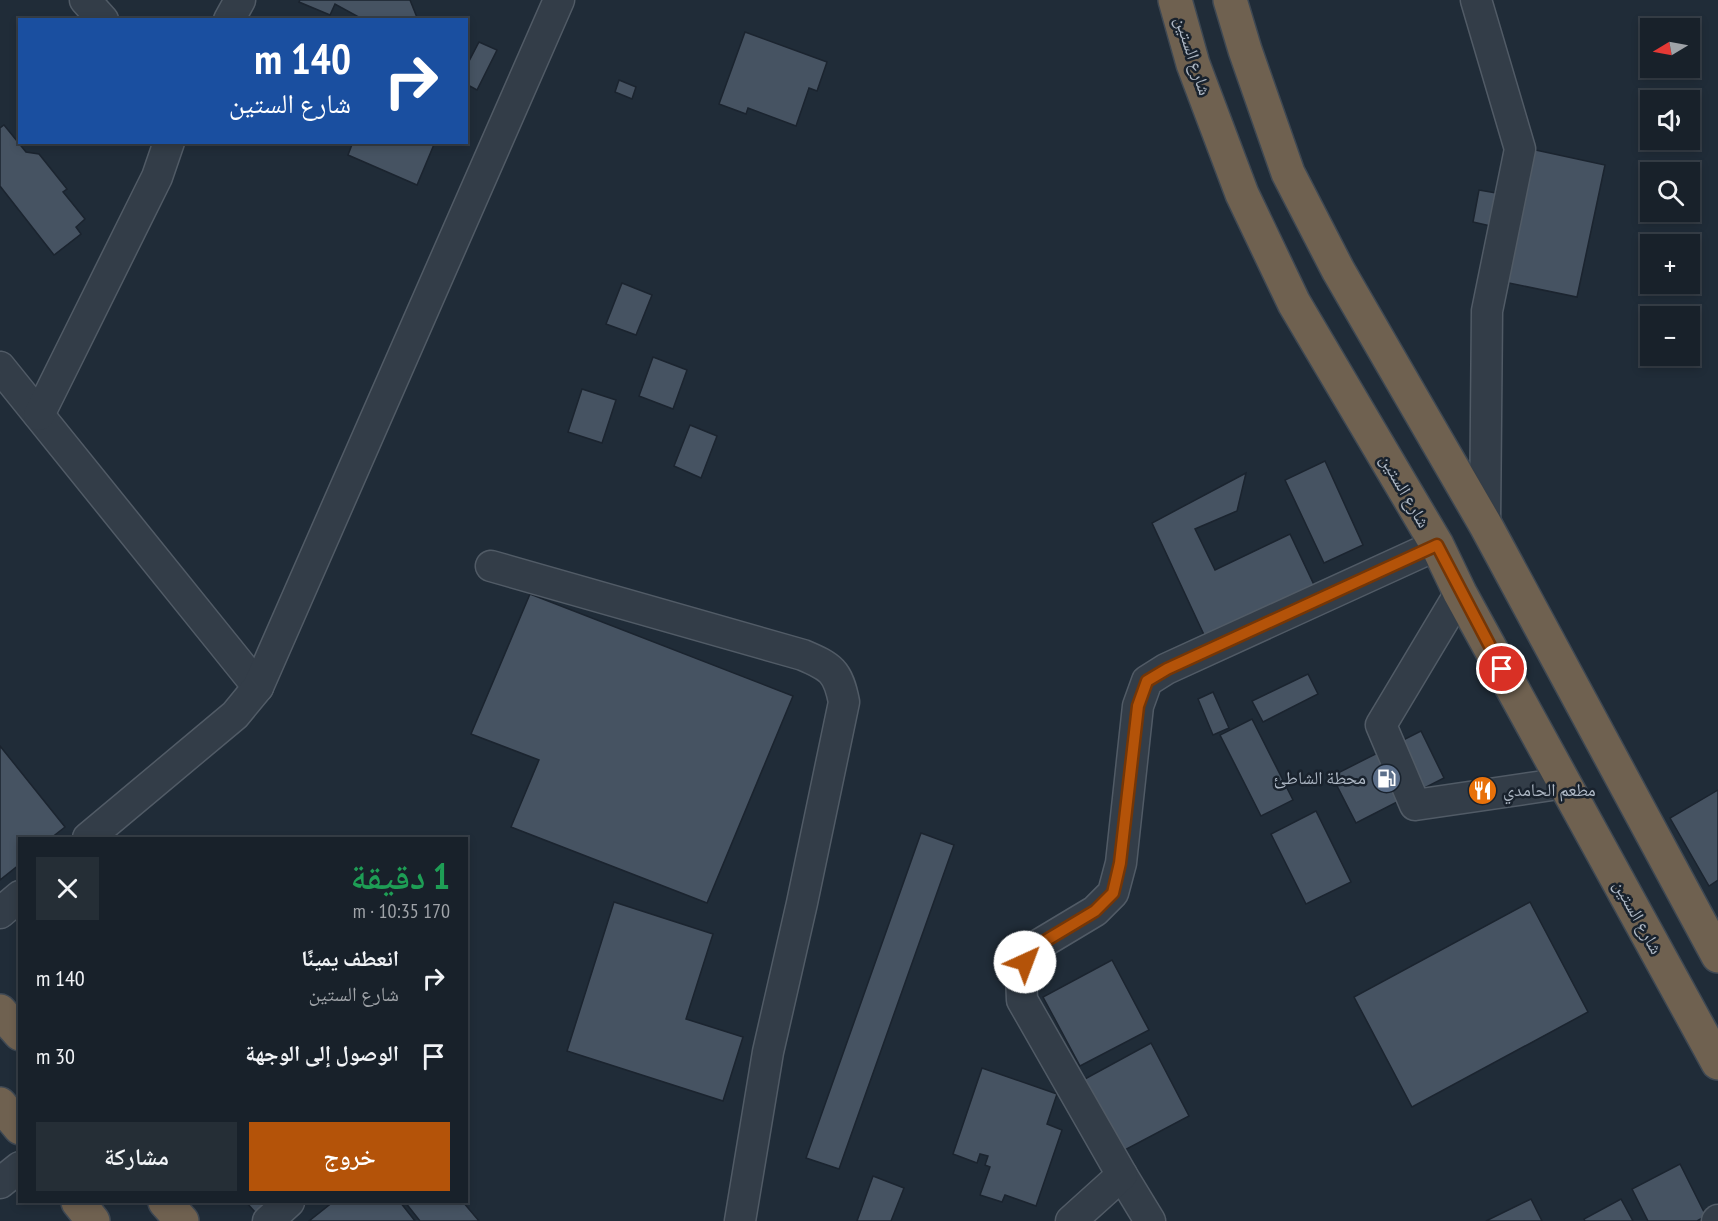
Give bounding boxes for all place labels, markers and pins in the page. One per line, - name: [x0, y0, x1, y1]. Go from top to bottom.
- pin: [1476, 643, 1527, 694]
- fuel station icon: محطة الشاطئ: [1371, 762, 1403, 794]
- place label: محطة الشاطئ: [1274, 766, 1366, 789]
- restaurant icon: مطعم الحامدي: [1466, 774, 1498, 806]
- place label: مطعم الحامدي: [1503, 778, 1596, 805]

